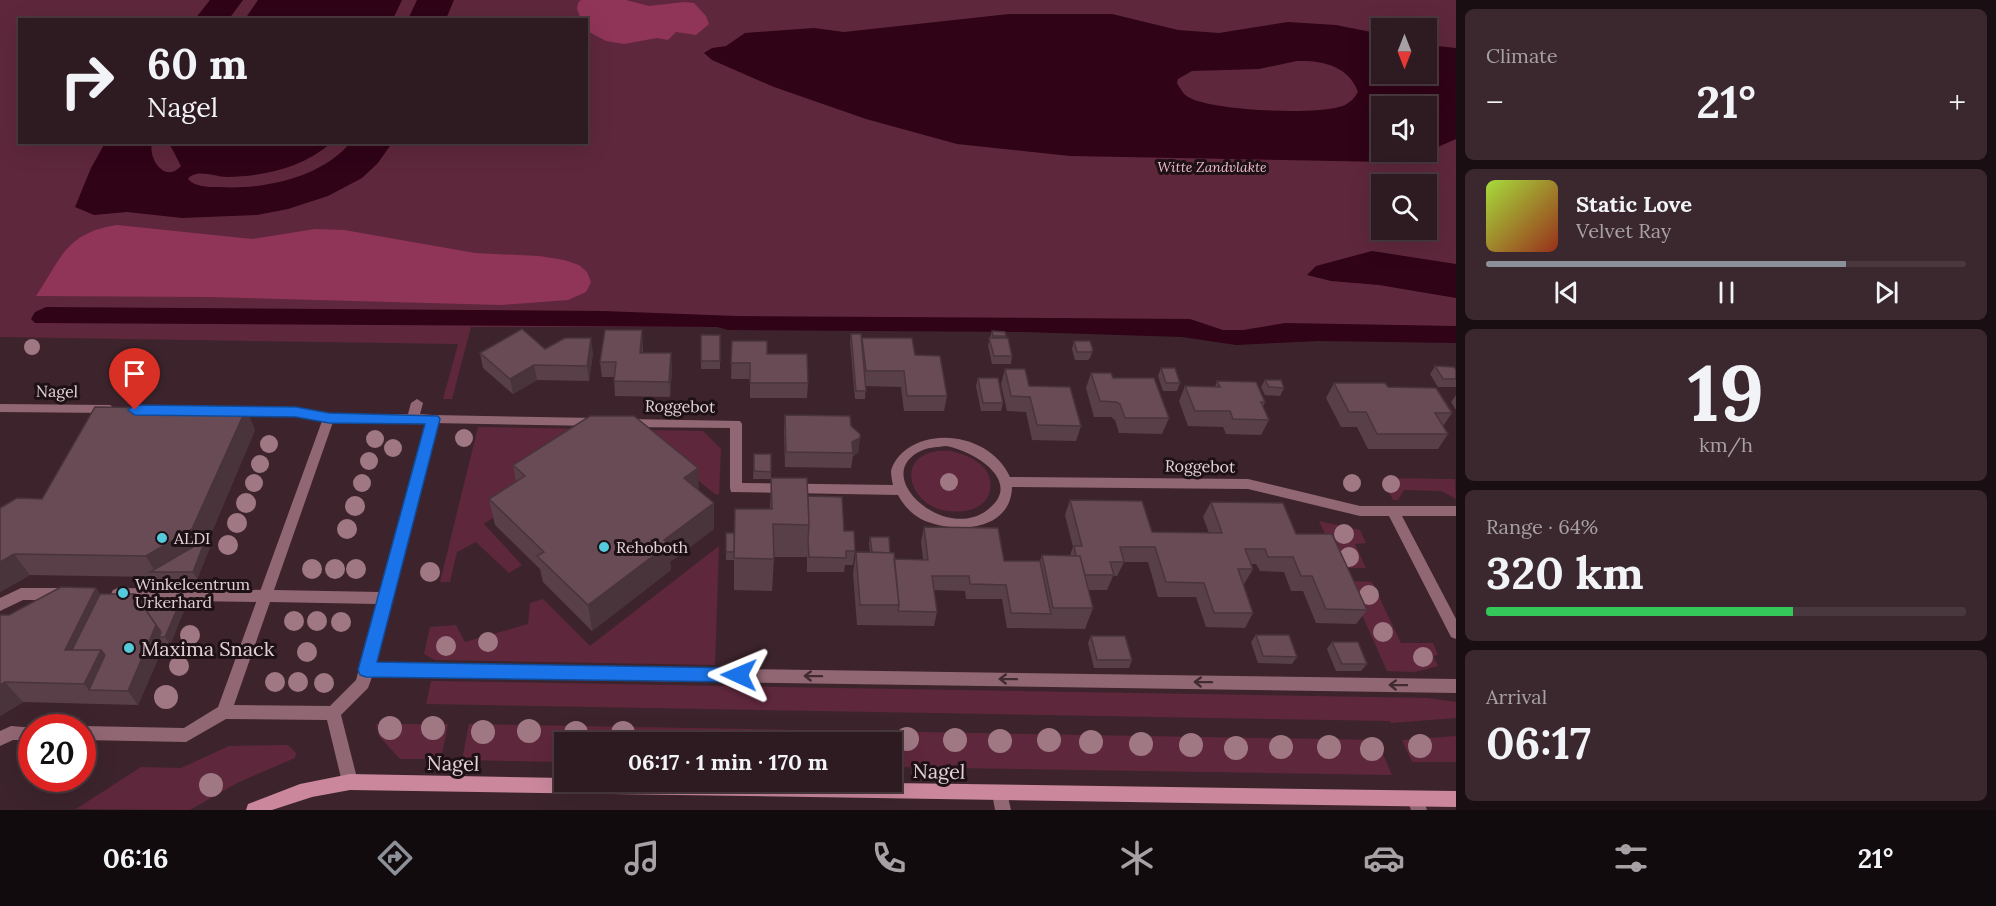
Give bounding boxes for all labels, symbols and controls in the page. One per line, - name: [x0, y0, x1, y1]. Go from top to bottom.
- north arrow: [1371, 18, 1437, 84]
- map controls: [1371, 18, 1437, 240]
- text: 60 m: [147, 37, 248, 91]
- icon: right: [48, 42, 126, 120]
- text: Climate: [1486, 43, 1558, 68]
- text: 21°: [1696, 73, 1756, 130]
- text: −: [1486, 81, 1504, 123]
- text: +: [1948, 81, 1966, 123]
- text: Nagel: [147, 90, 218, 124]
- button: sound: [1371, 96, 1437, 162]
- park label: Witte Zandvlakte: [1157, 158, 1267, 176]
- button: search: [1371, 174, 1437, 240]
- text: Static Love: [1576, 190, 1692, 218]
- text: Velvet Ray: [1576, 218, 1671, 243]
- icon: previous: [1550, 276, 1583, 309]
- icon: pause: [1710, 276, 1743, 309]
- icon: next: [1870, 276, 1903, 309]
- text: 19: [1688, 343, 1764, 442]
- pin: [109, 348, 160, 410]
- icon: arrive: [118, 357, 151, 390]
- street label: Nagel: [36, 381, 78, 401]
- street label: Roggebot: [645, 395, 716, 417]
- text: km/h: [1699, 432, 1753, 457]
- street label: Roggebot: [1165, 455, 1236, 477]
- text: Range · 64%: [1486, 514, 1598, 539]
- place label: ALDI: [173, 528, 210, 548]
- marker: ALDI: [155, 531, 169, 545]
- place label: Rehoboth: [616, 537, 688, 557]
- marker: Rehoboth: [597, 540, 611, 554]
- text: 320 km: [1486, 544, 1644, 601]
- place label: Winkelcentrum Urkerhard: [135, 574, 250, 612]
- marker: Winkelcentrum Urkerhard: [116, 586, 130, 600]
- place label: Maxima Snack: [141, 636, 275, 661]
- marker: Maxima Snack: [122, 641, 136, 655]
- position arrow: [707, 643, 771, 707]
- one-way arrow: [803, 670, 823, 682]
- one-way arrow: [998, 673, 1018, 685]
- one-way arrow: [1193, 676, 1213, 688]
- one-way arrow: [1388, 679, 1408, 691]
- text: Arrival: [1486, 684, 1547, 709]
- speed limit sign: 20: [18, 714, 96, 792]
- text: 06:17: [1486, 714, 1591, 771]
- text: 06:17 · 1 min · 170 m: [628, 748, 828, 776]
- street label: Nagel: [426, 750, 480, 776]
- street label: Nagel: [912, 758, 966, 784]
- icon: directions: [374, 837, 416, 879]
- icon: music: [621, 837, 663, 879]
- icon: phone: [868, 837, 910, 879]
- icon: climate: [1116, 837, 1158, 879]
- icon: car: [1363, 837, 1405, 879]
- icon: filters: [1610, 837, 1652, 879]
- text: 06:16: [103, 841, 169, 875]
- text: 21°: [1858, 841, 1893, 875]

